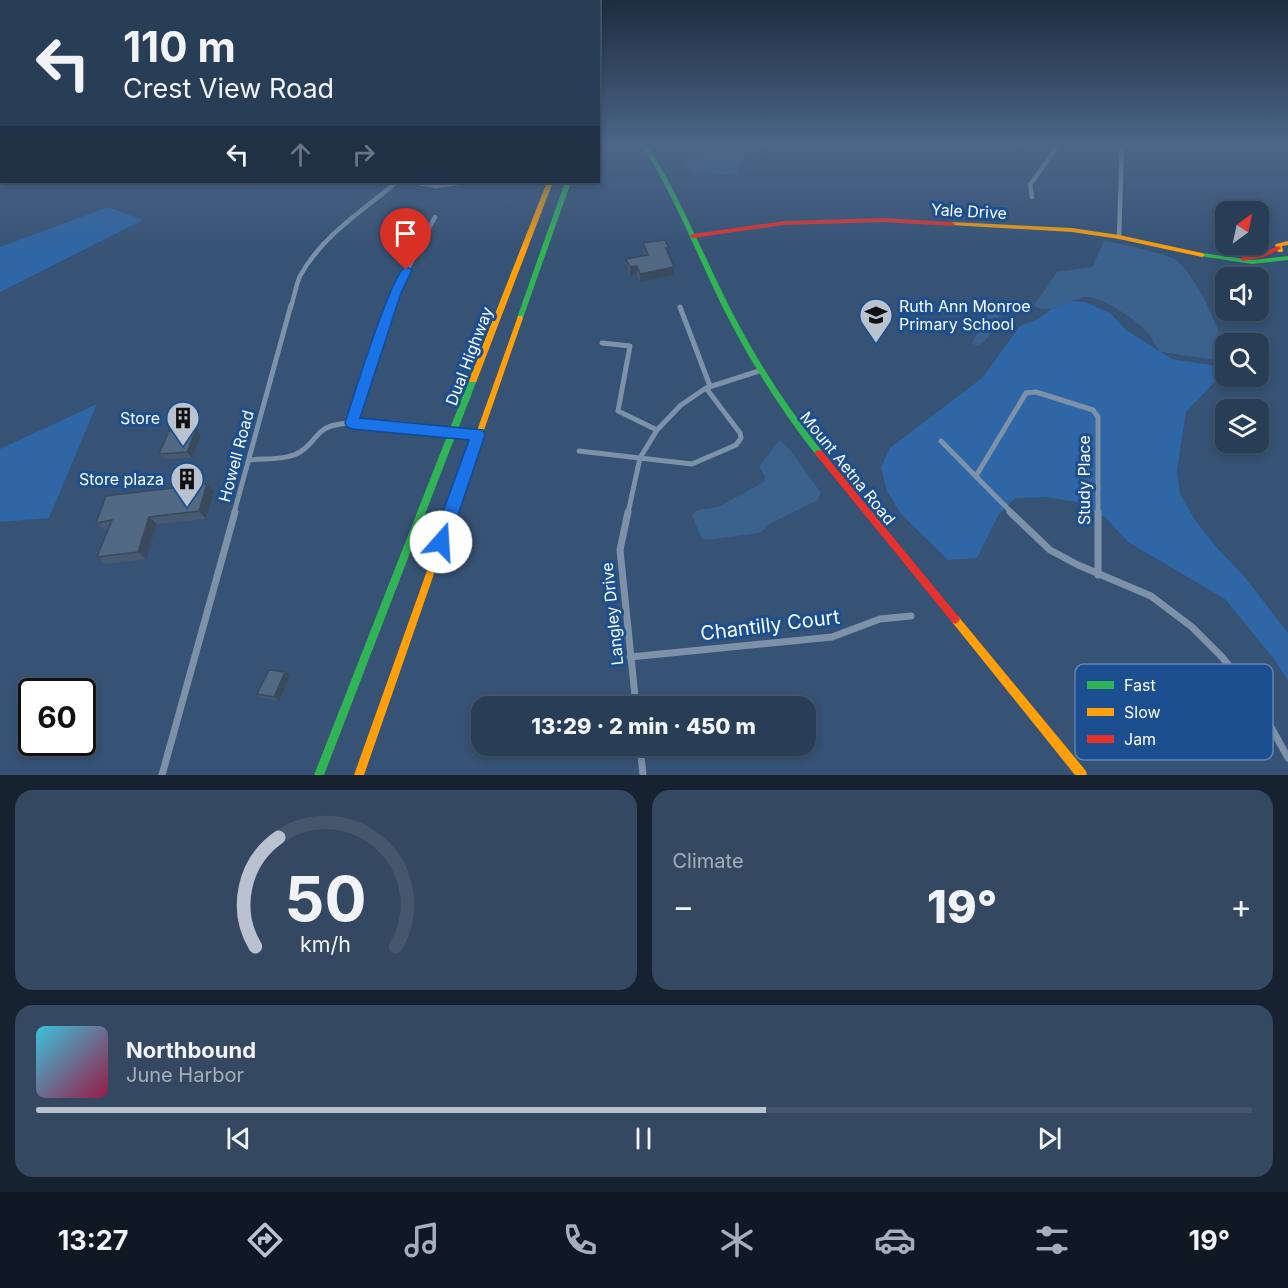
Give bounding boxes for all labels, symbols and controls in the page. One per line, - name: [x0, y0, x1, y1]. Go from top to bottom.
- text: 110 m: [123, 21, 236, 72]
- icon: left: [24, 24, 102, 102]
- text: Crest View Road: [123, 72, 334, 105]
- icon: left: [221, 138, 254, 171]
- icon: ahead: [284, 138, 317, 171]
- icon: right: [347, 138, 380, 171]
- street label: Yale Drive: [930, 199, 1008, 223]
- north arrow: [1215, 201, 1269, 255]
- map controls: [1215, 201, 1269, 453]
- pin: [380, 208, 431, 270]
- icon: arrive: [389, 217, 422, 250]
- button: sound: [1215, 267, 1269, 321]
- place label: Ruth Ann Monroe Primary School: [899, 296, 1031, 334]
- school or university icon: Ruth Ann Monroe Primary School: [858, 297, 894, 344]
- street label: Dual Highway: [441, 304, 497, 408]
- button: search: [1215, 333, 1269, 387]
- button: layers: [1215, 399, 1269, 453]
- building icon: Store: [165, 400, 201, 447]
- street label: Mount Aetna Road: [796, 407, 900, 529]
- place label: Store: [120, 408, 160, 428]
- street label: Howell Road: [214, 408, 258, 504]
- street label: Study Place: [1074, 435, 1094, 525]
- building icon: Store plaza: [169, 461, 205, 508]
- place label: Store plaza: [79, 469, 164, 489]
- position arrow: [409, 510, 473, 574]
- street label: Langley Drive: [597, 562, 627, 666]
- street label: Chantilly Court: [699, 604, 842, 645]
- legend: [1075, 664, 1273, 760]
- text: Fast: [1124, 675, 1156, 695]
- speed limit sign: 60: [18, 678, 96, 756]
- text: Slow: [1124, 702, 1161, 722]
- text: 13:29 · 2 min · 450 m: [531, 713, 756, 739]
- text: Jam: [1124, 729, 1156, 749]
- text: Climate: [673, 849, 744, 873]
- text: 50: [285, 861, 367, 936]
- text: 19°: [927, 879, 997, 934]
- text: −: [673, 886, 694, 926]
- text: +: [1230, 886, 1252, 926]
- text: km/h: [300, 931, 351, 957]
- text: Northbound: [126, 1037, 256, 1063]
- text: June Harbor: [126, 1063, 244, 1087]
- icon: previous: [222, 1122, 255, 1155]
- icon: pause: [627, 1122, 660, 1155]
- icon: next: [1033, 1122, 1066, 1155]
- icon: directions: [244, 1219, 286, 1261]
- icon: music: [401, 1219, 443, 1261]
- icon: phone: [559, 1219, 601, 1261]
- icon: climate: [716, 1219, 758, 1261]
- icon: car: [874, 1219, 916, 1261]
- icon: filters: [1031, 1219, 1073, 1261]
- text: 13:27: [58, 1224, 129, 1257]
- text: 19°: [1189, 1224, 1230, 1257]

